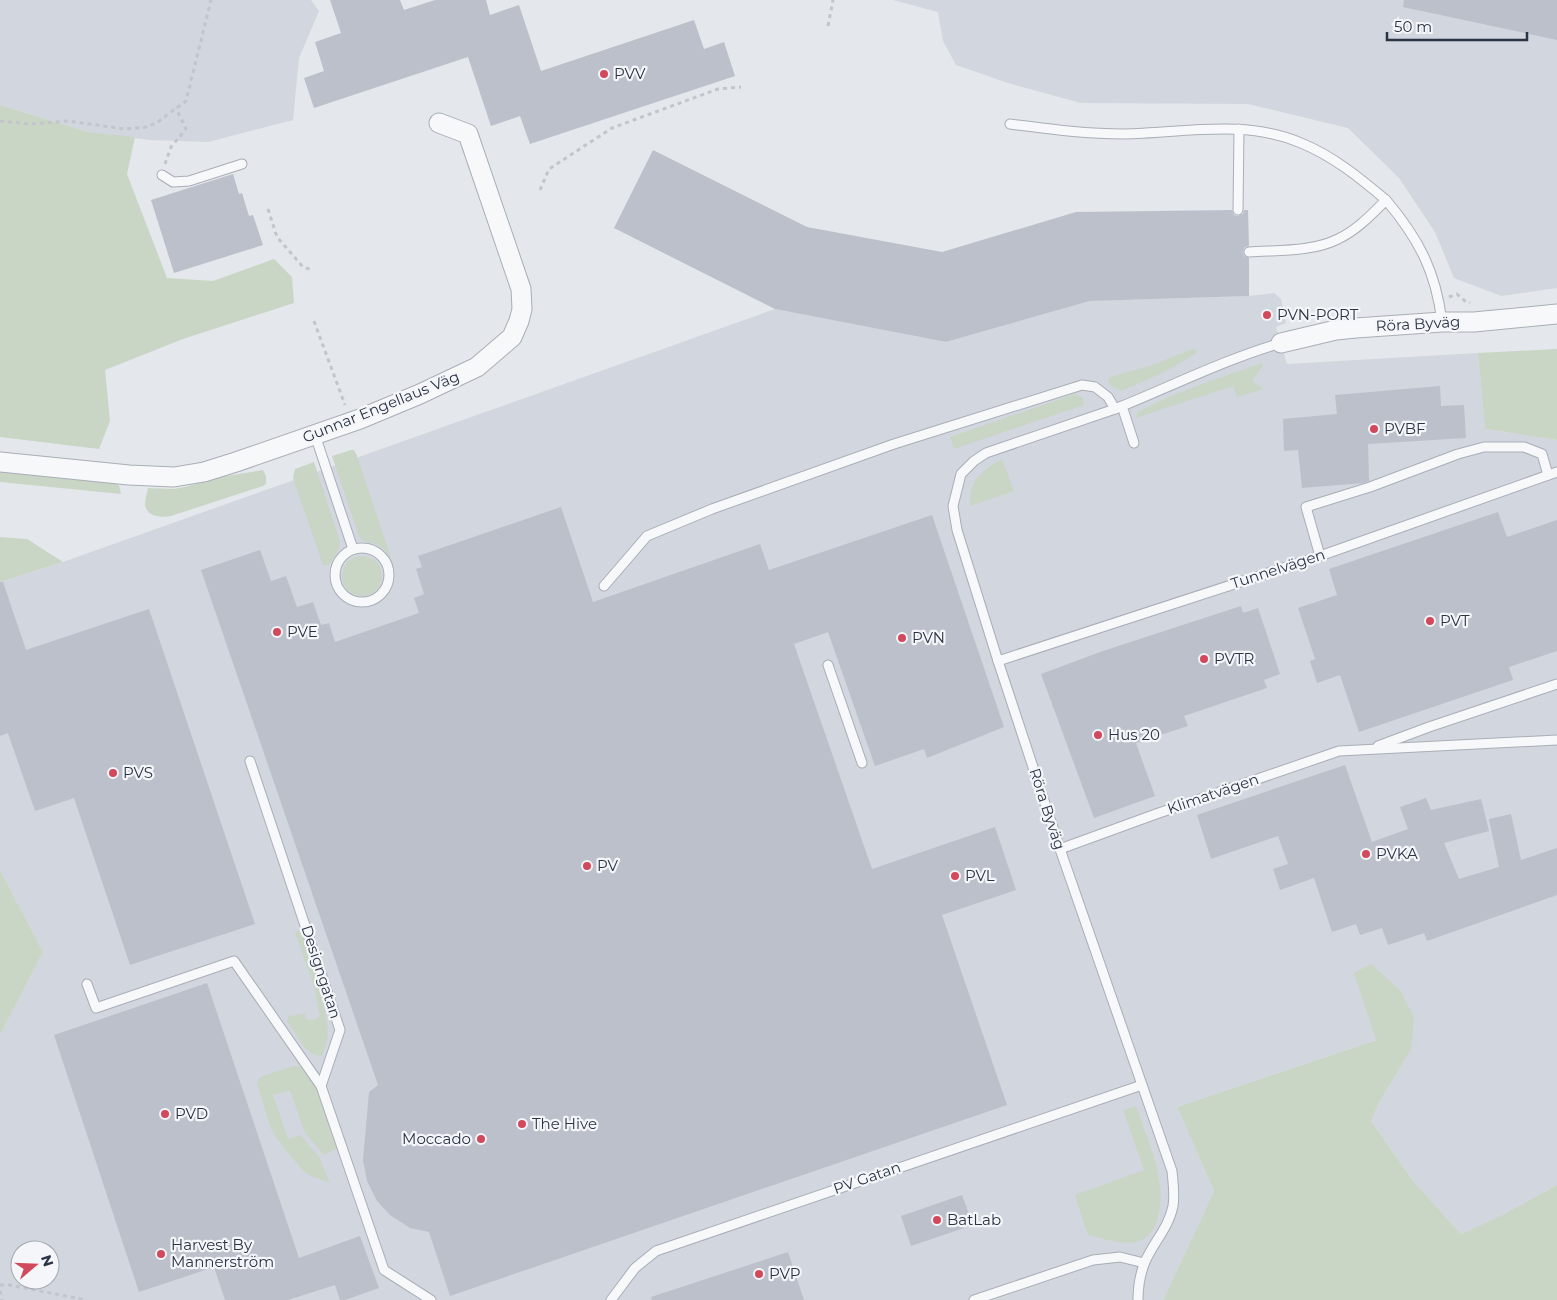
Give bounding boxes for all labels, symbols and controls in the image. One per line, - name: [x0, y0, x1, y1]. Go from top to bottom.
- scale bar: [1387, 10, 1527, 42]
- text: 50 m: [1394, 17, 1432, 36]
- place label: PVV: [614, 64, 646, 83]
- marker: PVV: [598, 68, 610, 80]
- place label: PVN-PORT: [1277, 305, 1359, 324]
- marker: PVN-PORT: [1261, 309, 1273, 321]
- street label: Röra Byväg: [1375, 312, 1461, 335]
- street label: Gunnar Engellaus Väg: [300, 366, 462, 447]
- place label: PVBF: [1384, 419, 1426, 438]
- marker: PVBF: [1368, 423, 1380, 435]
- street label: Tunnelvägen: [1228, 544, 1327, 593]
- place label: PVT: [1440, 611, 1470, 630]
- marker: PVT: [1424, 615, 1436, 627]
- place label: PVE: [287, 622, 318, 641]
- marker: PVE: [271, 626, 283, 638]
- place label: PVN: [912, 628, 945, 647]
- marker: PVN: [896, 632, 908, 644]
- place label: PVTR: [1214, 649, 1255, 668]
- marker: PVTR: [1198, 653, 1210, 665]
- place label: Hus 20: [1108, 725, 1160, 744]
- marker: Hus 20: [1092, 729, 1104, 741]
- place label: PVS: [123, 763, 153, 782]
- street label: Röra Byväg: [1025, 766, 1070, 852]
- marker: PVS: [107, 767, 119, 779]
- street label: Klimatvägen: [1165, 769, 1261, 818]
- place label: PVKA: [1376, 844, 1418, 863]
- marker: PVKA: [1360, 848, 1372, 860]
- place label: PV: [597, 856, 619, 875]
- marker: PV: [581, 860, 593, 872]
- place label: PVL: [965, 866, 995, 885]
- marker: PVL: [949, 870, 961, 882]
- street label: Designgatan: [297, 923, 346, 1021]
- place label: PVD: [175, 1104, 208, 1123]
- marker: PVD: [159, 1108, 171, 1120]
- place label: The Hive: [532, 1114, 597, 1133]
- marker: The Hive: [516, 1118, 528, 1130]
- place label: Moccado: [402, 1129, 471, 1148]
- marker: Moccado: [475, 1133, 487, 1145]
- street label: PV Gatan: [831, 1157, 903, 1198]
- place label: BatLab: [947, 1210, 1001, 1229]
- marker: BatLab: [931, 1214, 943, 1226]
- place label: Harvest By Mannerström: [171, 1235, 274, 1271]
- north arrow: [10, 1240, 60, 1290]
- marker: Harvest By Mannerström: [155, 1248, 167, 1260]
- text: N: [37, 1252, 58, 1269]
- place label: PVP: [769, 1264, 801, 1283]
- marker: PVP: [753, 1268, 765, 1280]

